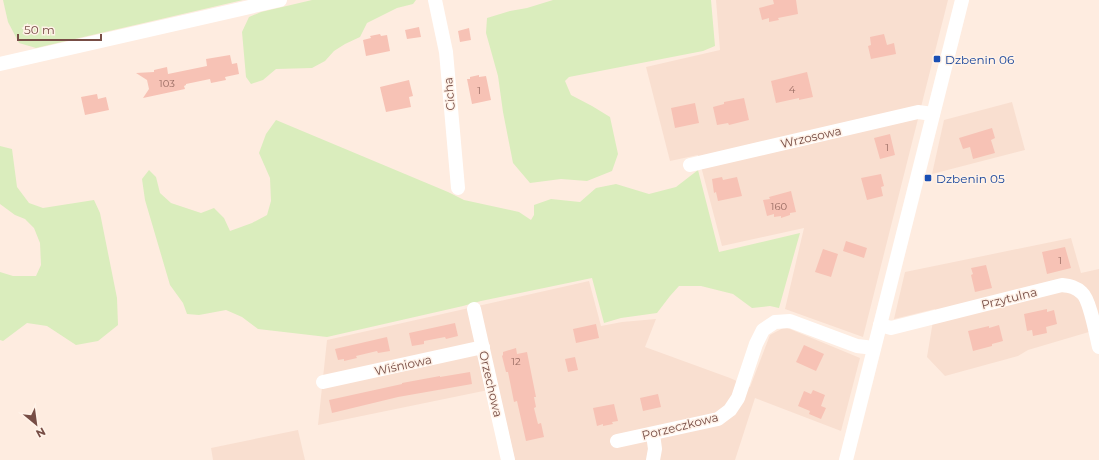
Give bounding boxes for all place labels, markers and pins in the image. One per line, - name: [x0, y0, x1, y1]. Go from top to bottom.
- place label: Dzbenin 06: [945, 52, 1014, 67]
- marker: Dzbenin 06: [932, 54, 942, 64]
- place label: Dzbenin 05: [936, 171, 1005, 186]
- marker: Dzbenin 05: [923, 173, 933, 183]

